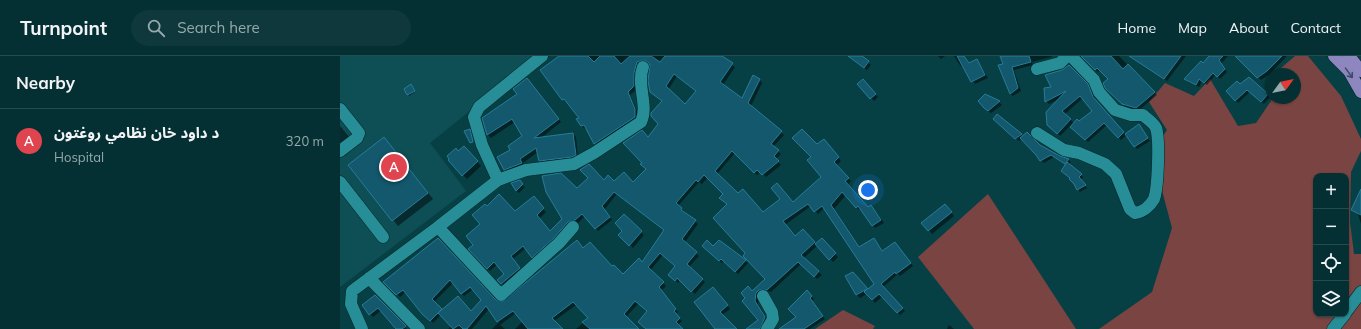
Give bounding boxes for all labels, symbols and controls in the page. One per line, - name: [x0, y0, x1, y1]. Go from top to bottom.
- search box: [131, 10, 411, 46]
- text: Turnpoint: [20, 16, 107, 40]
- icon: search: [145, 17, 167, 39]
- text: Search here: [177, 18, 260, 37]
- text: Home: [1117, 19, 1156, 37]
- text: Map: [1178, 19, 1207, 37]
- text: About: [1229, 19, 1269, 37]
- text: Contact: [1291, 19, 1341, 37]
- one-way arrow: [1345, 67, 1353, 78]
- north arrow: [1265, 68, 1301, 104]
- text: Nearby: [16, 72, 75, 93]
- text: د داود خان نظامي روغتون: [54, 123, 219, 142]
- text: A: [24, 133, 34, 149]
- text: 320 m: [286, 133, 324, 149]
- text: Hospital: [54, 149, 104, 165]
- pin: A: [381, 152, 407, 182]
- map controls: [1313, 173, 1349, 317]
- button: +: [1313, 173, 1349, 209]
- your location: [858, 180, 878, 200]
- button: −: [1313, 209, 1349, 245]
- button: locate: [1313, 245, 1349, 281]
- button: layers: [1313, 281, 1349, 317]

